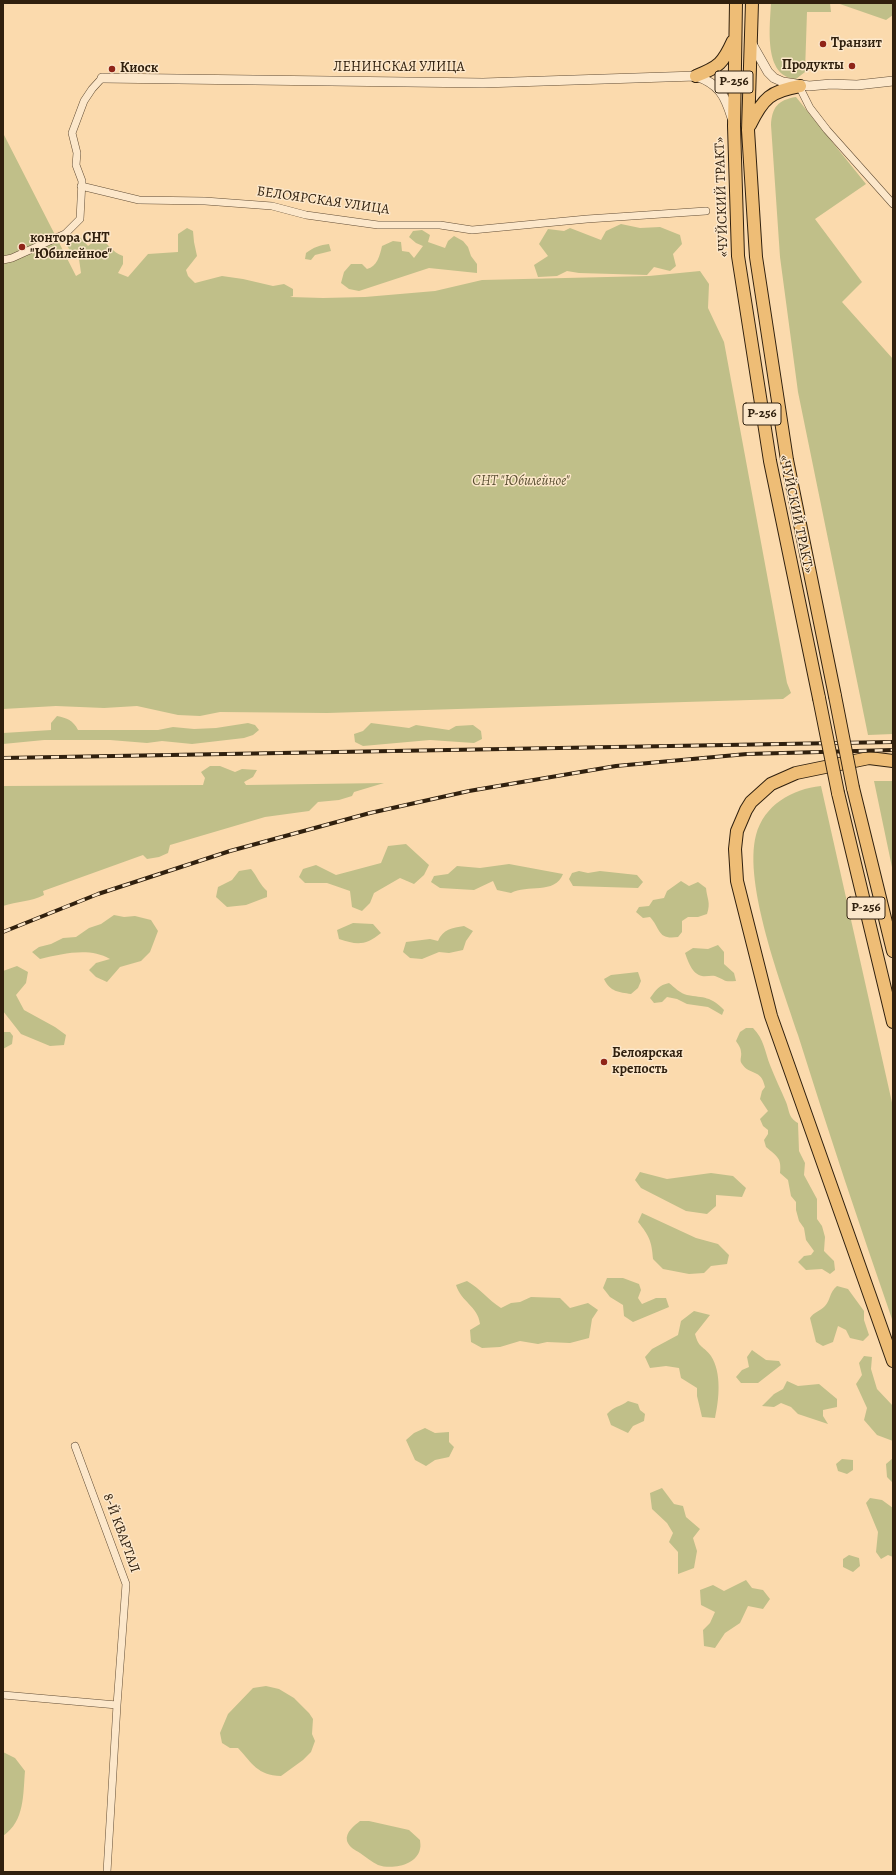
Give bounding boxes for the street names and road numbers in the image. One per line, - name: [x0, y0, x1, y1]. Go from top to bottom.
- street label: ЛЕНИНСКАЯ УЛИЦА: [333, 60, 465, 76]
- road number: Р-256: [715, 71, 753, 93]
- street label: «ЧУЙСКИЙ ТРАКТ»: [712, 137, 732, 257]
- street label: БЕЛОЯРСКАЯ УЛИЦА: [256, 183, 390, 219]
- road number: Р-256: [743, 403, 781, 425]
- street label: «ЧУЙСКИЙ ТРАКТ»: [775, 453, 817, 575]
- road number: Р-256: [847, 897, 885, 919]
- street label: 8-Й КВАРТАЛ: [99, 1491, 143, 1575]

